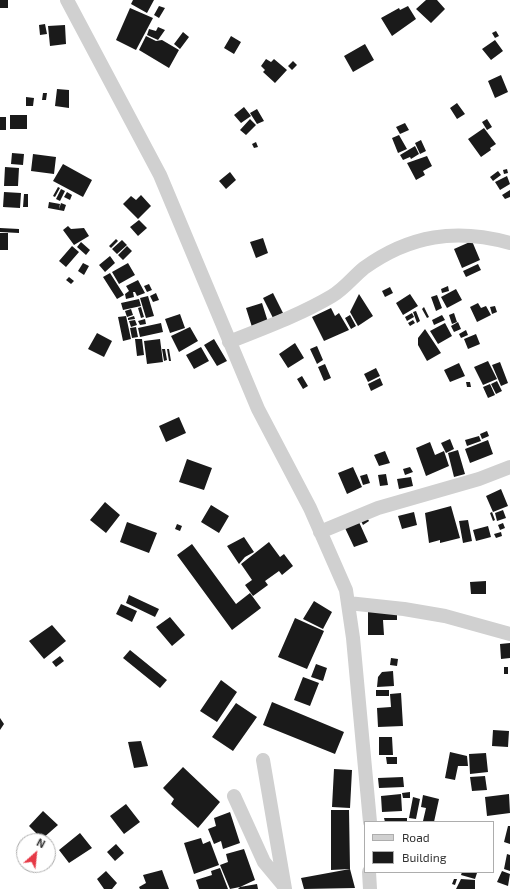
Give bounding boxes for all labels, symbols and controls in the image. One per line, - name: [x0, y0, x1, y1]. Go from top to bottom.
- legend: [364, 821, 494, 873]
- text: Road: [402, 830, 430, 844]
- north arrow: [16, 833, 56, 873]
- text: N: [35, 835, 48, 850]
- text: Building: [402, 850, 446, 864]

